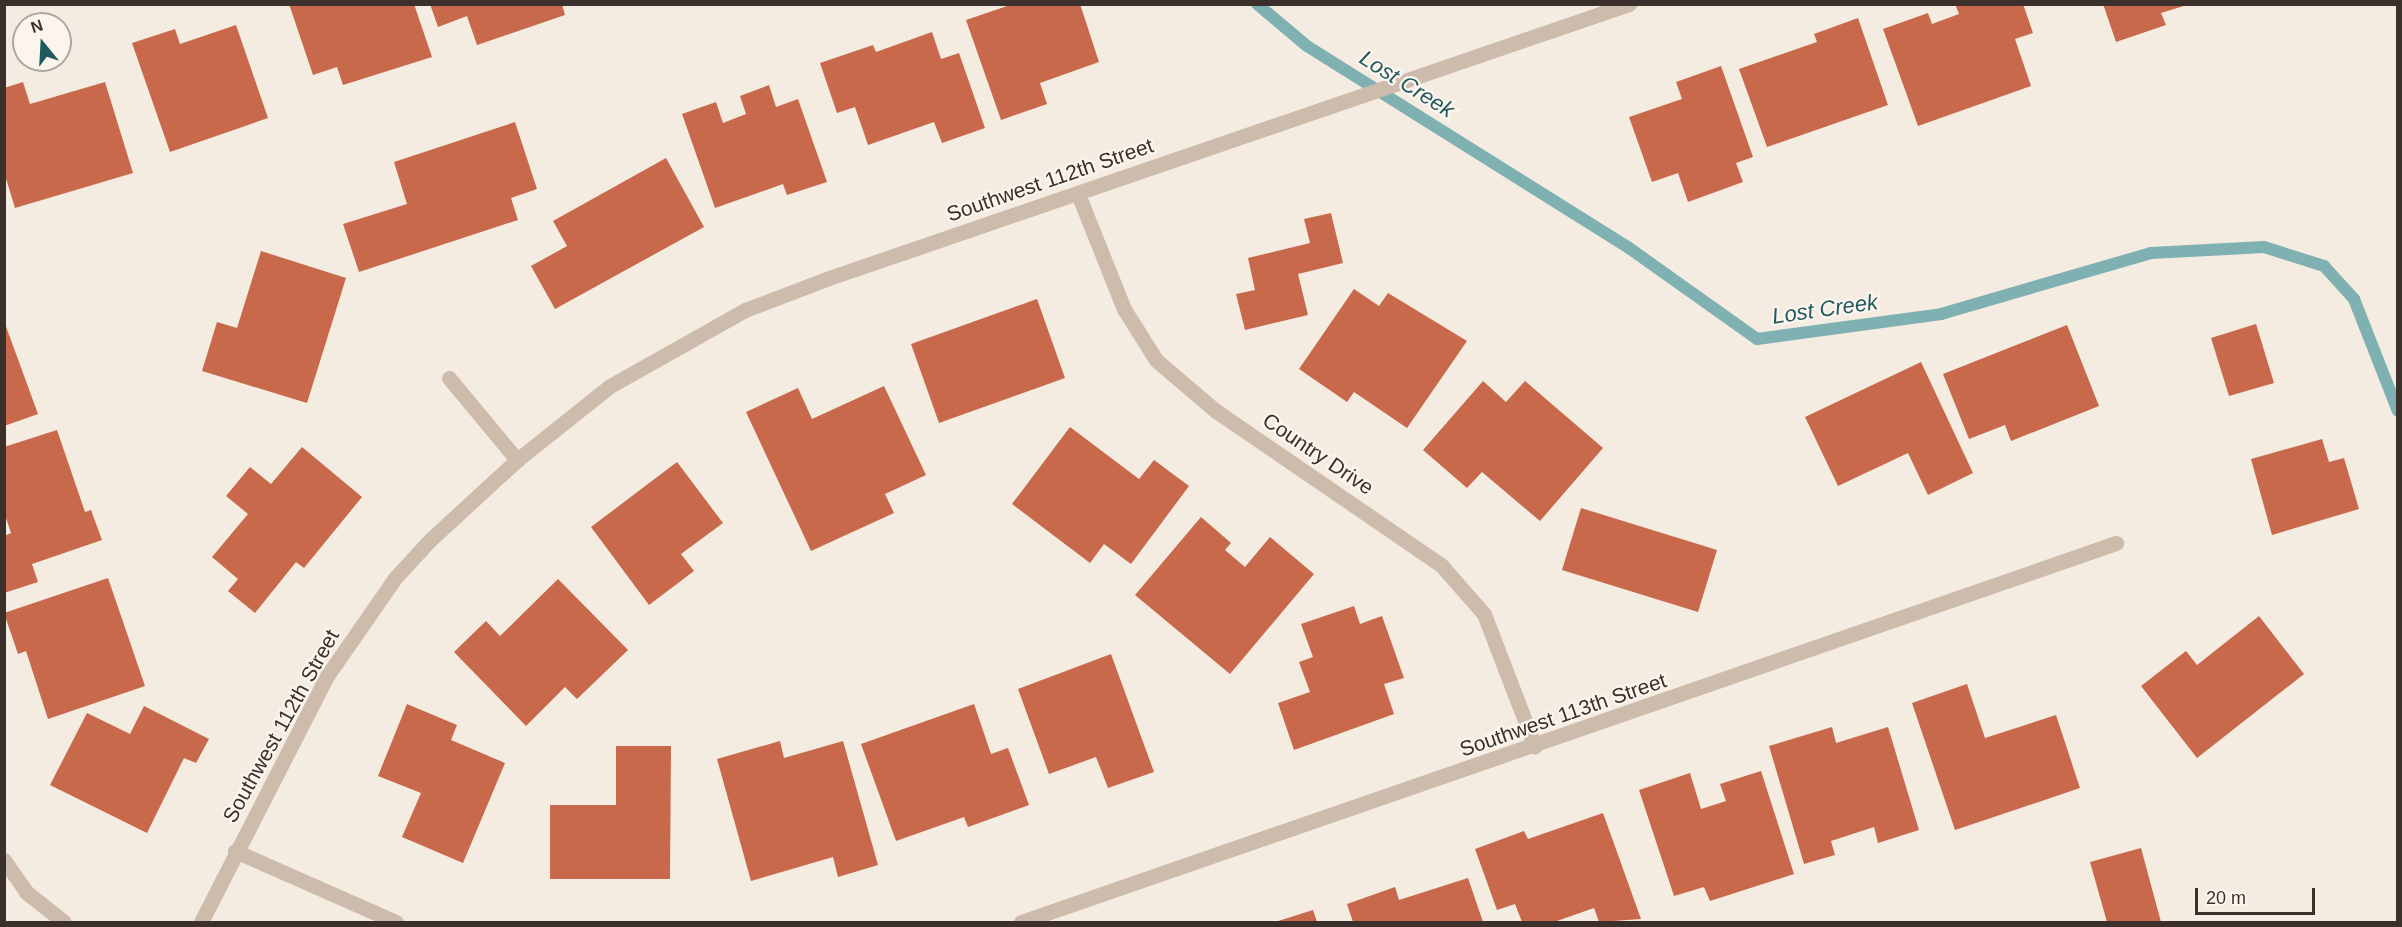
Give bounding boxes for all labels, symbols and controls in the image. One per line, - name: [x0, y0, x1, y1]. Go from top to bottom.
- north arrow: [12, 12, 72, 72]
- text: N: [29, 16, 45, 36]
- water label: Lost Creek: [1355, 45, 1459, 123]
- street label: Southwest 112th Street: [943, 133, 1157, 227]
- water label: Lost Creek: [1770, 289, 1880, 329]
- street label: Country Drive: [1258, 408, 1378, 500]
- street label: Southwest 112th Street: [217, 625, 345, 827]
- street label: Southwest 113th Street: [1456, 668, 1670, 762]
- scale bar: [2198, 876, 2318, 914]
- text: 20 m: [2206, 888, 2246, 908]

